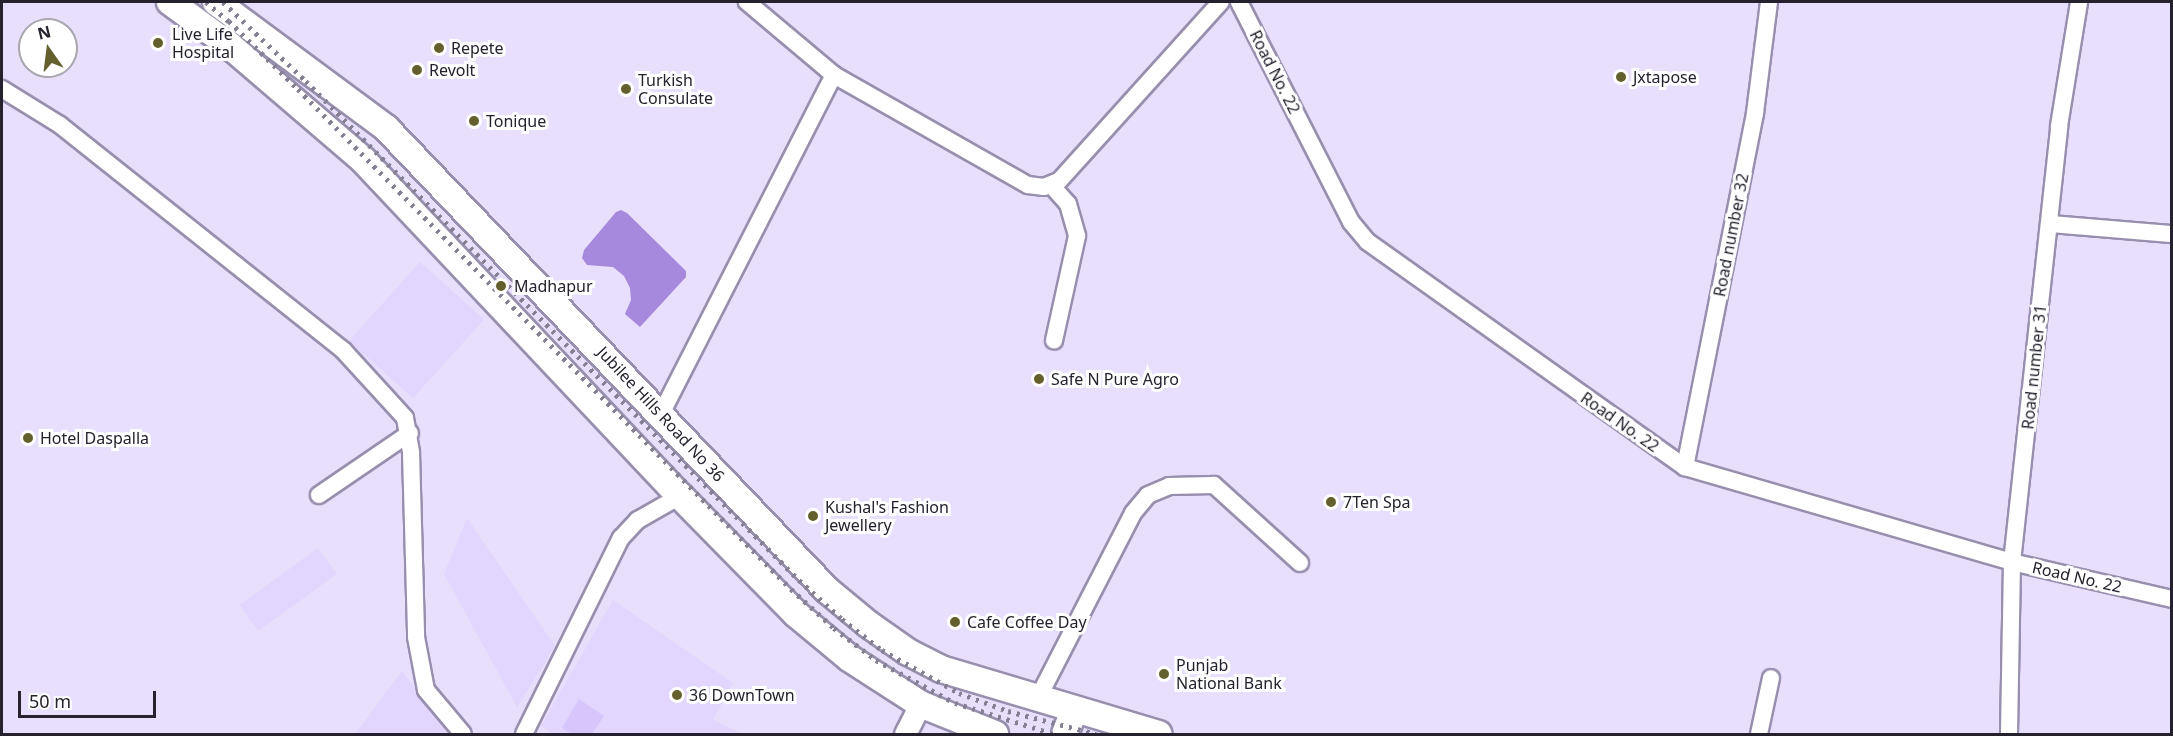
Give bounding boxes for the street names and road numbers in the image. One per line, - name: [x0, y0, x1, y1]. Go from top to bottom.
- street label: Road No. 22: [1246, 27, 1304, 117]
- street label: Road number 32: [1710, 172, 1752, 298]
- street label: Road number 31: [2018, 304, 2050, 430]
- street label: Jubilee Hills Road No 36: [593, 343, 729, 485]
- street label: Road No. 22: [1577, 388, 1663, 456]
- street label: Road No. 22: [2030, 557, 2124, 597]

